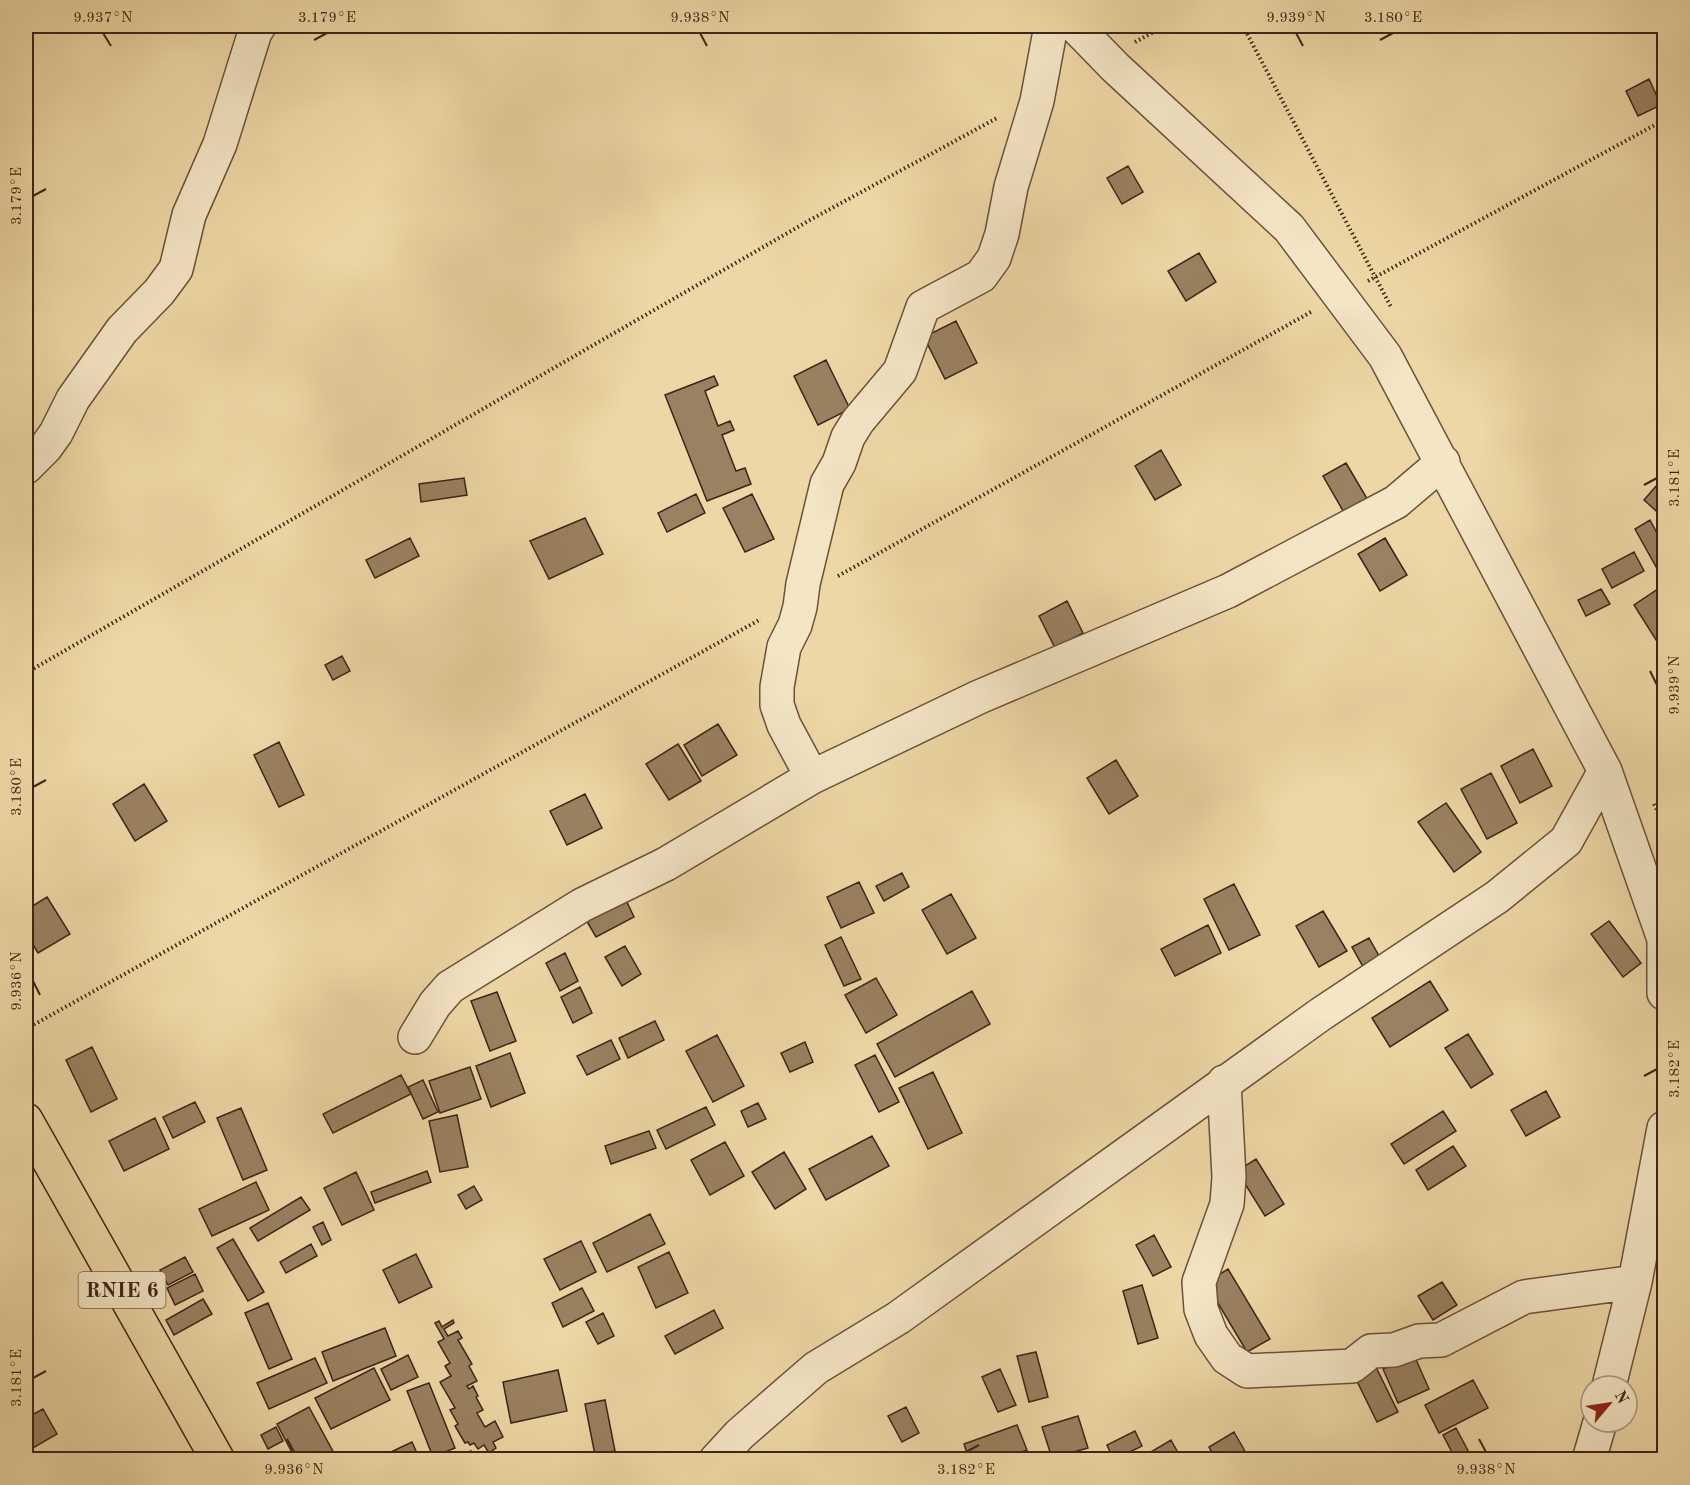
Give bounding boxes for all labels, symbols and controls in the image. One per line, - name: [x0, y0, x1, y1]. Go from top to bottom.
- text: 9.937°N: [73, 11, 133, 26]
- text: 3.179°E: [298, 11, 356, 26]
- text: 9.938°N: [670, 11, 730, 26]
- text: 9.939°N: [1266, 11, 1326, 26]
- text: 3.180°E: [1364, 11, 1422, 26]
- text: 3.179°E: [10, 167, 25, 225]
- text: 3.181°E: [1668, 449, 1683, 507]
- text: 9.939°N: [1668, 655, 1683, 715]
- text: 3.180°E: [10, 758, 25, 816]
- text: 9.936°N: [10, 951, 25, 1011]
- text: 3.182°E: [1668, 1040, 1683, 1098]
- road number: RNIE 6: [78, 1272, 166, 1308]
- text: 3.181°E: [10, 1349, 25, 1407]
- north arrow: [1579, 1374, 1639, 1434]
- text: N: [1610, 1388, 1631, 1408]
- text: 9.936°N: [264, 1463, 324, 1478]
- text: 3.182°E: [937, 1463, 995, 1478]
- text: 9.938°N: [1456, 1463, 1516, 1478]

